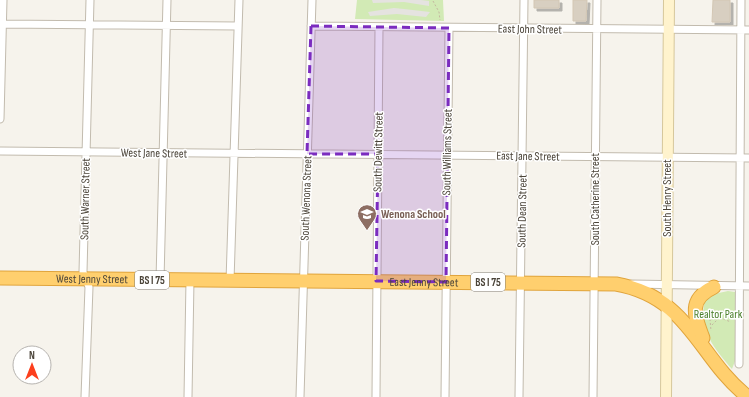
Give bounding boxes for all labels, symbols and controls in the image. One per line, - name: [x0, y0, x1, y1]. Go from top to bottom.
- street label: East John Street: [498, 21, 563, 38]
- street label: South Williams Street: [439, 108, 456, 195]
- street label: South Dewitt Street: [370, 112, 387, 192]
- street label: West Jane Street: [121, 145, 188, 162]
- street label: East Jane Street: [496, 148, 560, 165]
- street label: South Catherine Street: [588, 152, 603, 245]
- street label: South Wenona Street: [298, 155, 315, 241]
- street label: South Warner Street: [77, 158, 94, 240]
- street label: South Henry Street: [660, 159, 675, 237]
- street label: South Dean Street: [514, 174, 531, 248]
- school or university icon: Wenona School: [356, 203, 378, 231]
- place label: Wenona School: [381, 207, 446, 222]
- road number: BS I 75: [135, 271, 169, 289]
- street label: West Jenny Street: [56, 272, 128, 287]
- road number: BS I 75: [471, 273, 505, 291]
- street label: East Jenny Street: [390, 275, 459, 290]
- park label: Realtor Park: [694, 307, 743, 322]
- north arrow: [12, 345, 52, 385]
- text: N: [29, 349, 35, 362]

